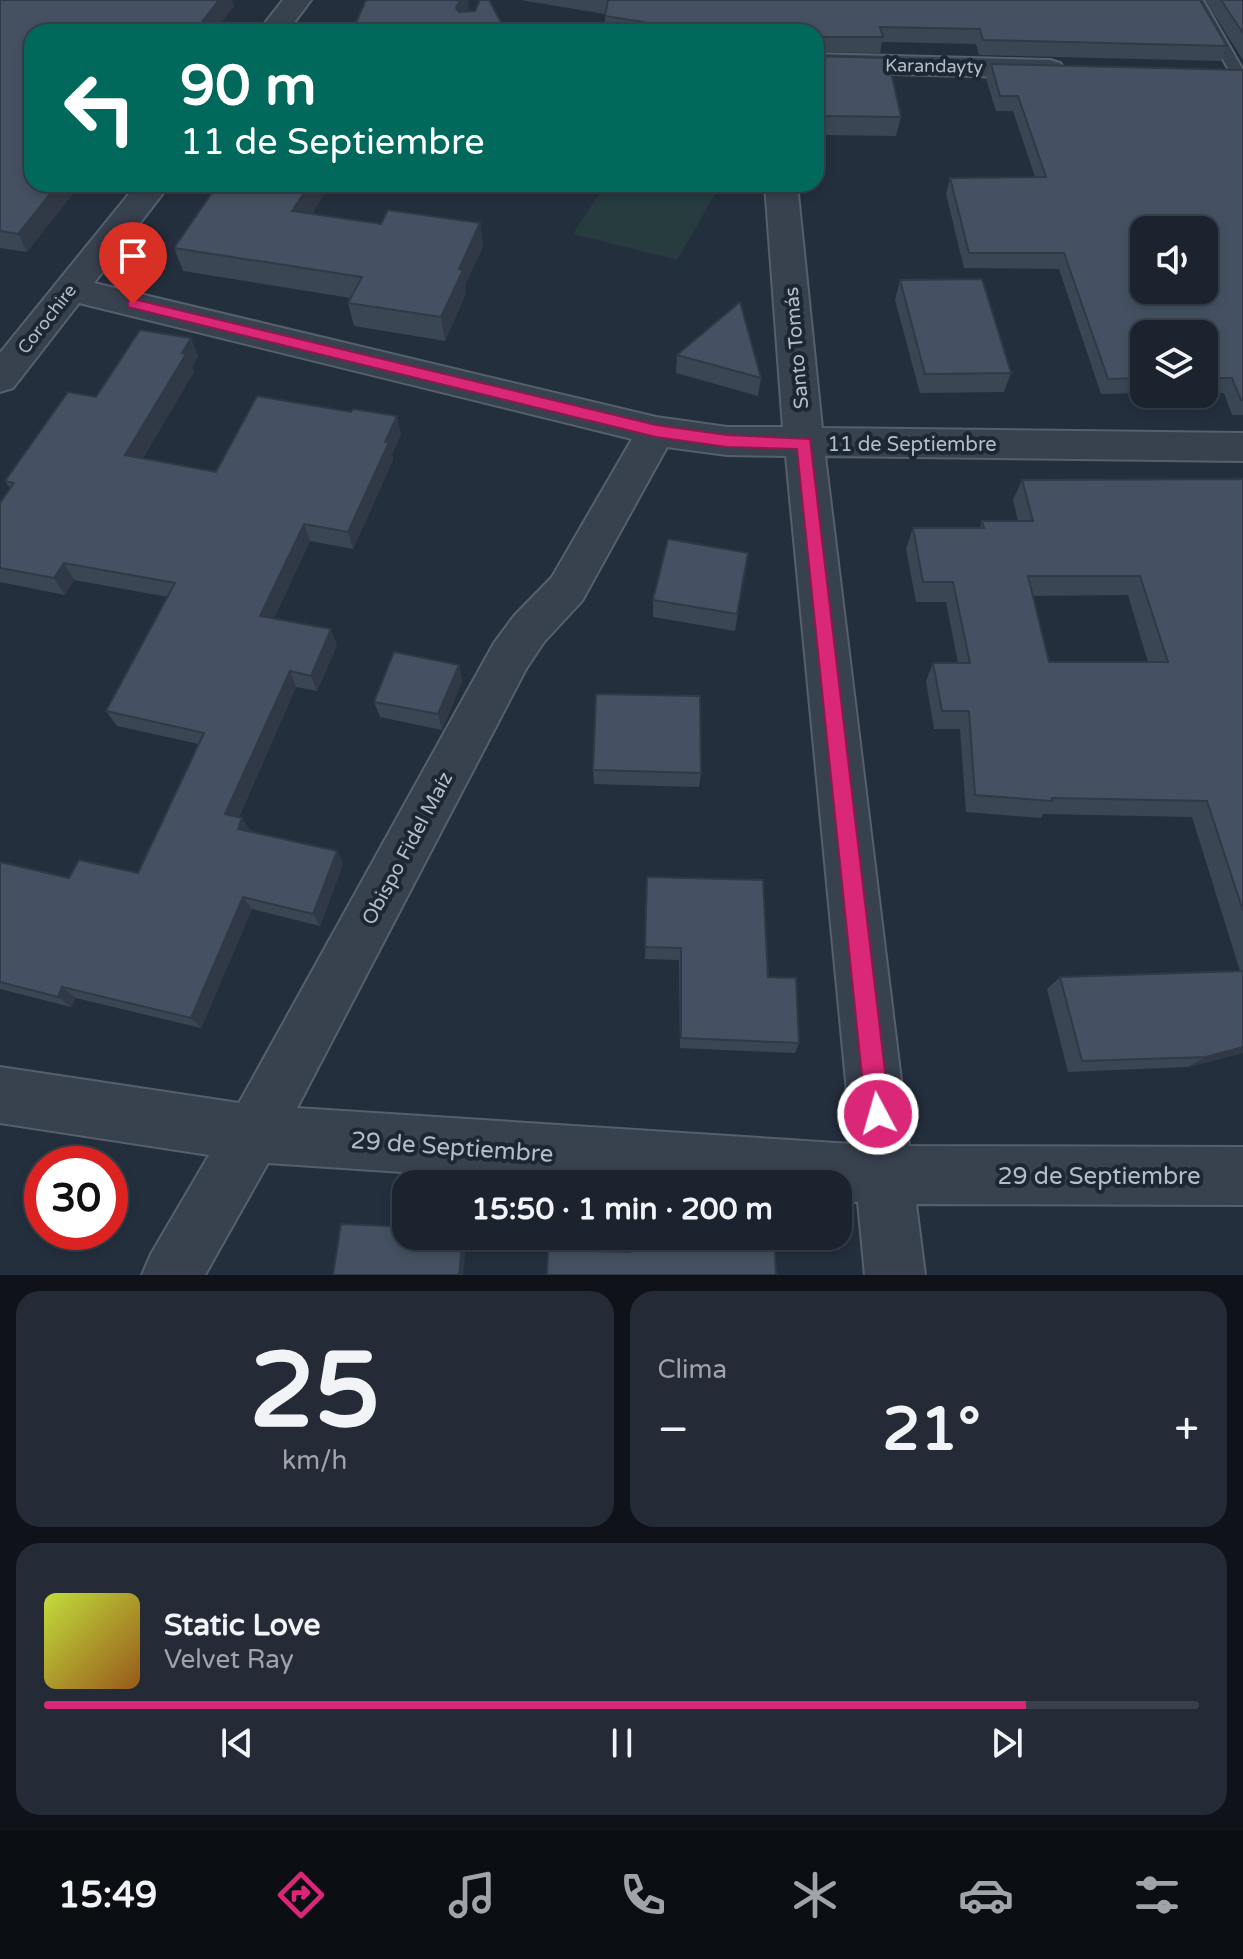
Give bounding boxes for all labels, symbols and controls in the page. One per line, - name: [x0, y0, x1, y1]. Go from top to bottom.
- text: 90 m: [180, 53, 316, 120]
- street label: Karandayty: [885, 54, 983, 78]
- icon: left: [48, 56, 152, 160]
- text: 11 de Septiembre: [180, 121, 485, 164]
- map controls: [1130, 216, 1218, 408]
- button: sound: [1130, 216, 1218, 304]
- pin: [99, 222, 167, 304]
- icon: arrive: [111, 234, 155, 278]
- street label: Corochire: [13, 280, 81, 358]
- street label: Santo Tomás: [780, 286, 814, 410]
- button: layers: [1130, 320, 1218, 408]
- street label: 11 de Septiembre: [827, 433, 997, 457]
- street label: Obispo Fidel Maíz: [357, 768, 458, 929]
- position arrow: [836, 1072, 920, 1156]
- street label: 29 de Septiembre: [350, 1126, 554, 1169]
- speed limit sign: 30: [24, 1146, 128, 1250]
- street label: 29 de Septiembre: [997, 1162, 1201, 1191]
- text: 15:50 · 1 min · 200 m: [471, 1191, 773, 1228]
- text: 25: [249, 1330, 380, 1455]
- text: Clima: [658, 1354, 727, 1385]
- text: 21°: [883, 1394, 981, 1466]
- text: −: [658, 1404, 689, 1457]
- text: +: [1174, 1404, 1199, 1457]
- text: km/h: [282, 1445, 347, 1476]
- text: Static Love: [164, 1607, 320, 1644]
- text: Velvet Ray: [164, 1644, 294, 1675]
- icon: previous: [215, 1721, 259, 1765]
- icon: pause: [600, 1721, 644, 1765]
- icon: next: [985, 1721, 1029, 1765]
- icon: directions: [273, 1867, 329, 1923]
- icon: music: [444, 1867, 500, 1923]
- icon: phone: [615, 1867, 671, 1923]
- icon: climate: [787, 1867, 843, 1923]
- icon: car: [958, 1867, 1014, 1923]
- icon: filters: [1129, 1867, 1185, 1923]
- text: 15:49: [58, 1874, 157, 1917]

